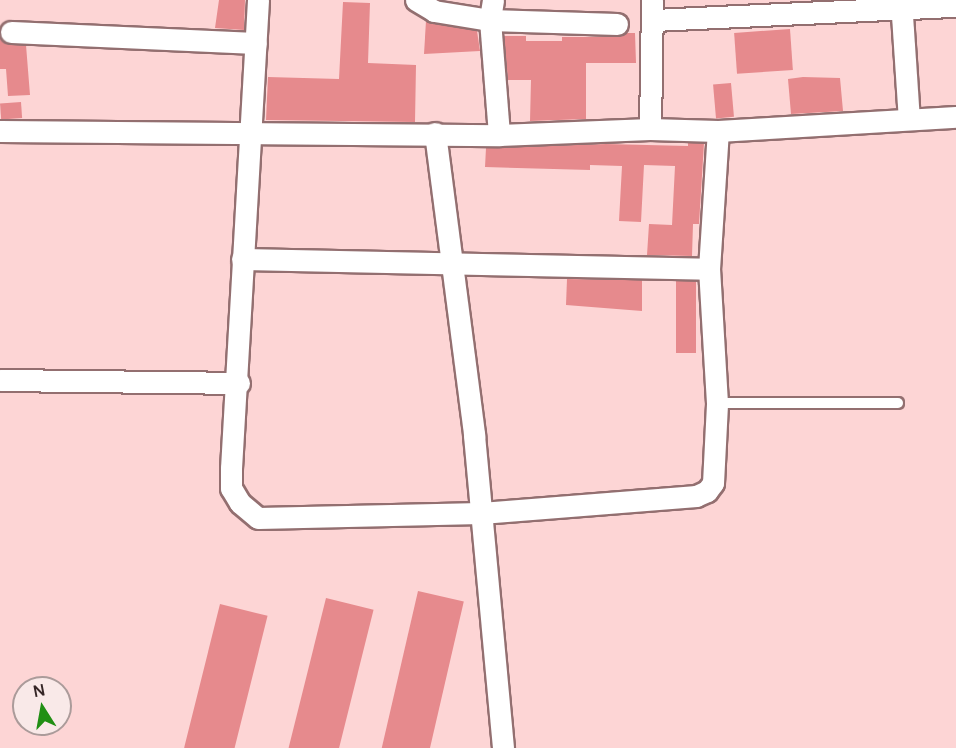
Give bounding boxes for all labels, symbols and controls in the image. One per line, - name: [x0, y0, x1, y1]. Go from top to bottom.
- north arrow: [12, 676, 72, 736]
- text: N: [31, 678, 47, 702]

